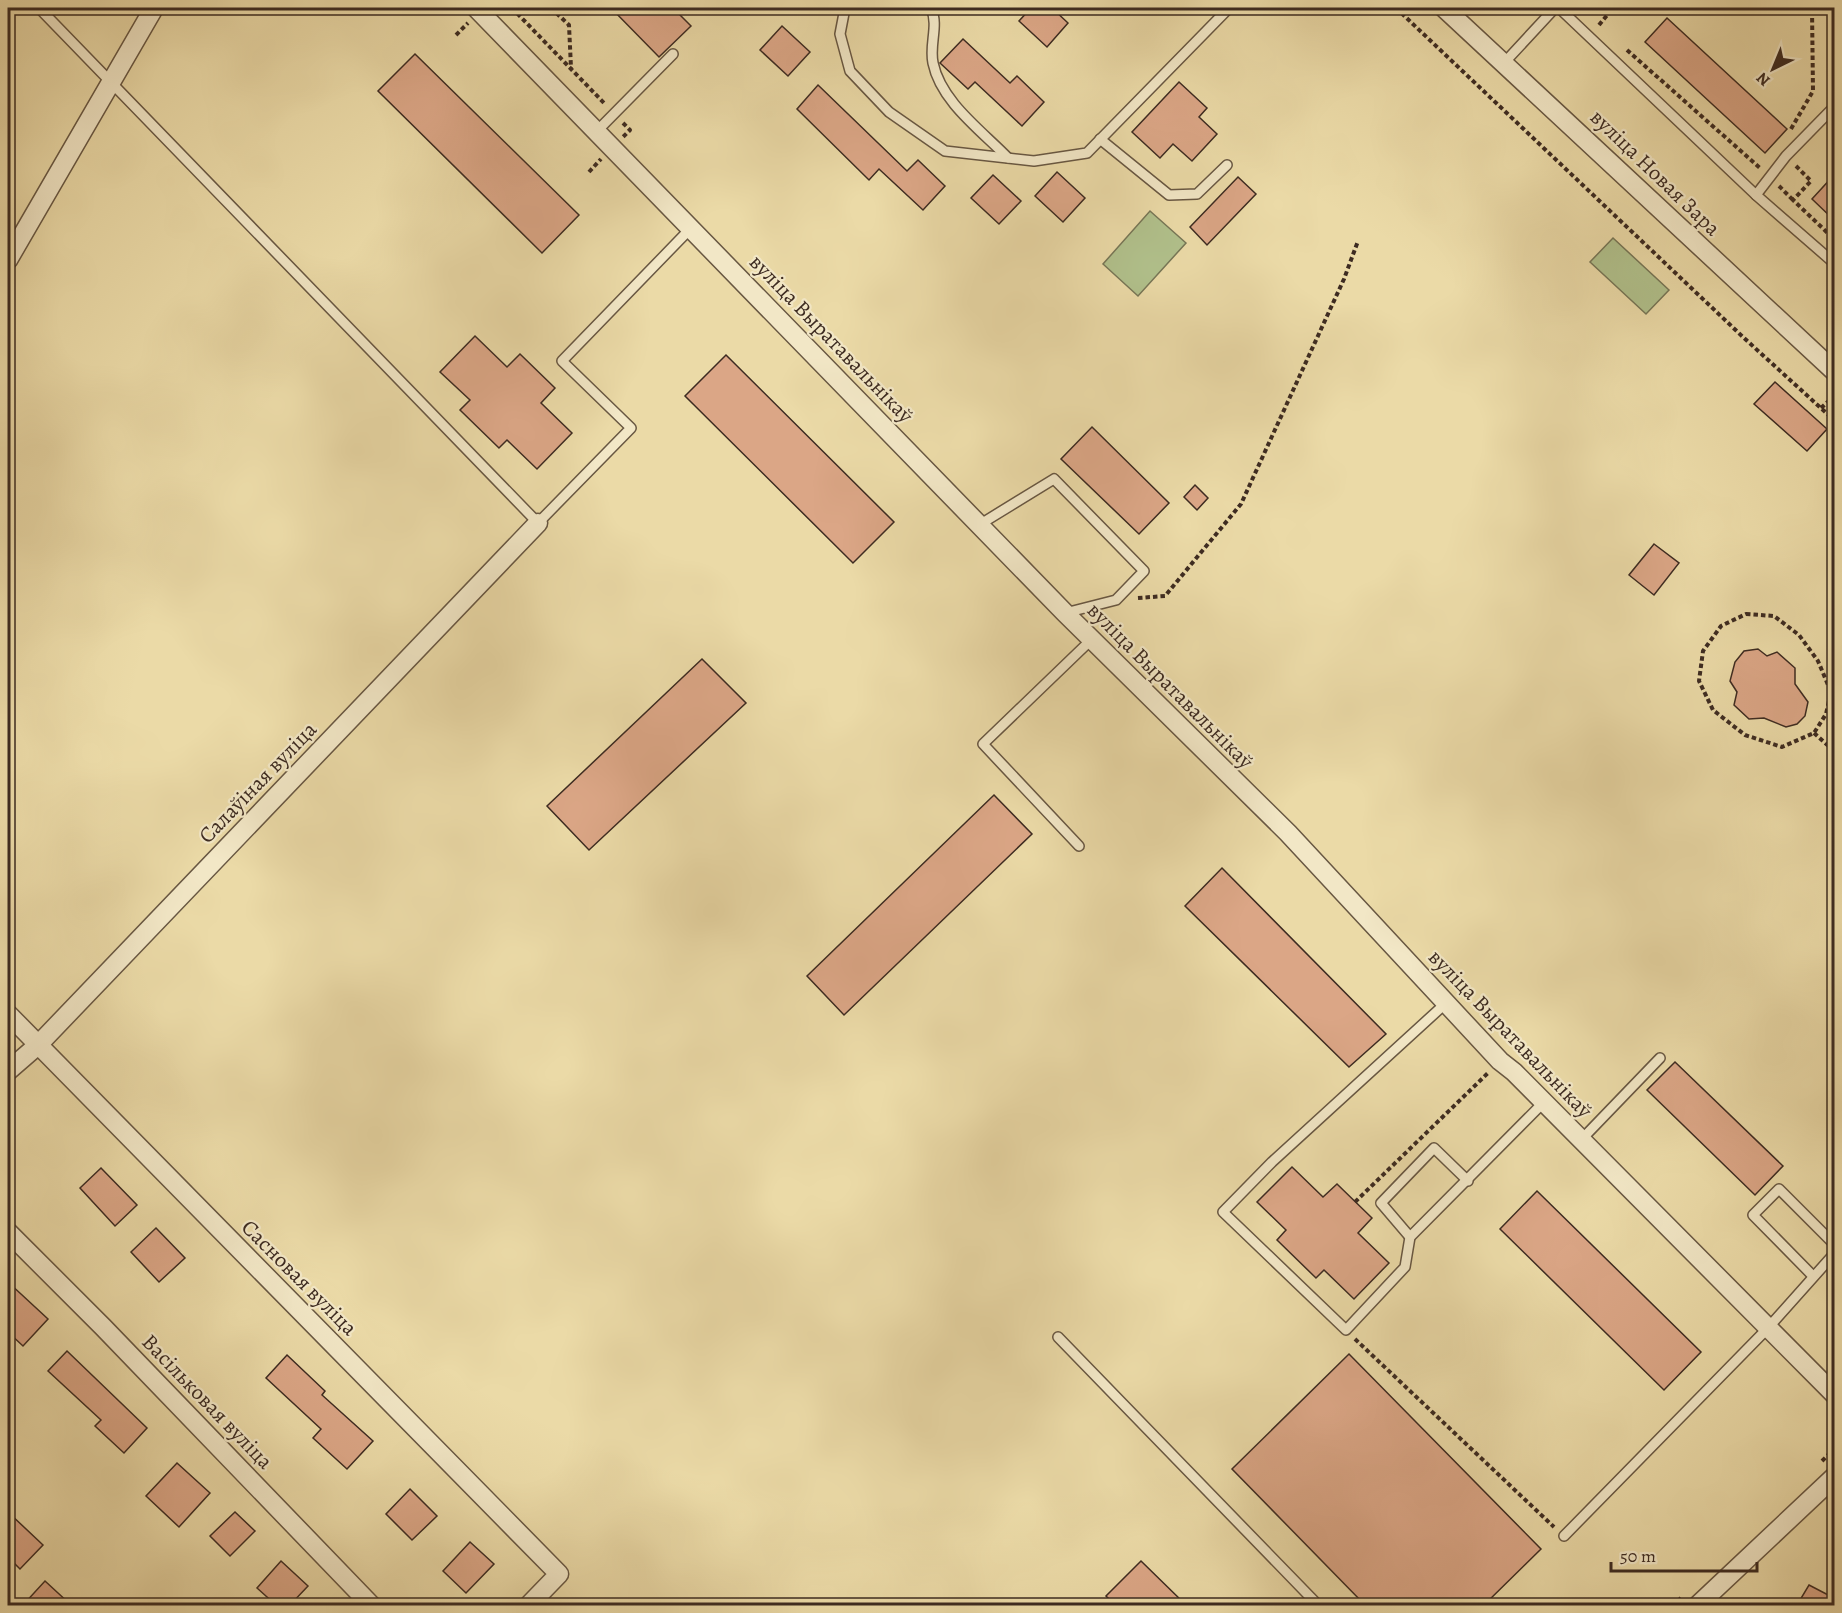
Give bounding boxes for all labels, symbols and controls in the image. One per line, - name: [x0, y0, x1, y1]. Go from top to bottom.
- north arrow: [1743, 39, 1803, 99]
- text: N: [1751, 67, 1775, 91]
- street label: вуліца Новая Зара: [1584, 103, 1728, 243]
- street label: вуліца Выратавальнікаў: [743, 248, 921, 431]
- street label: вуліца Выратавальнікаў: [1080, 596, 1261, 776]
- street label: Салаўіная вуліца: [192, 715, 324, 850]
- street label: вуліца Выратавальнікаў: [1422, 943, 1600, 1126]
- street label: Сасновая вуліца: [235, 1213, 365, 1343]
- street label: Васільковая вуліца: [135, 1328, 280, 1476]
- scale bar: [1611, 1535, 1756, 1573]
- text: 50 m: [1620, 1544, 1656, 1568]

